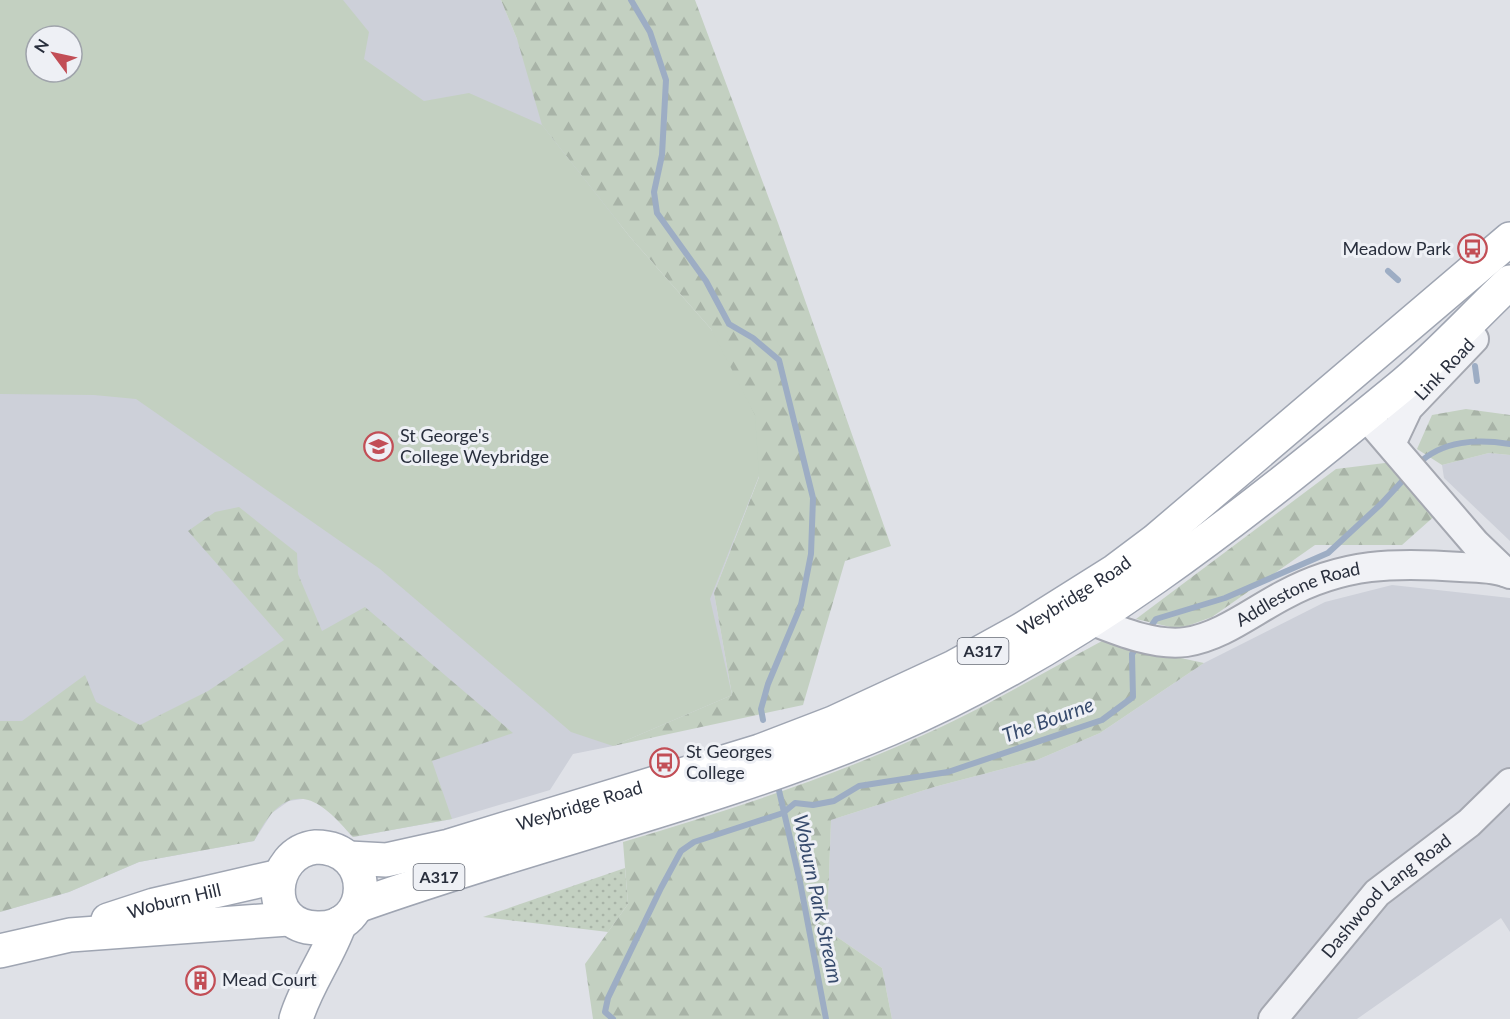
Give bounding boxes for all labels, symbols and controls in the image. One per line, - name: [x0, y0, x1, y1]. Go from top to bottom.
- north arrow: [24, 24, 84, 84]
- text: N: [30, 35, 52, 56]
- bus stop icon: Meadow Park: [1456, 233, 1488, 265]
- place label: Meadow Park: [1342, 237, 1452, 259]
- street label: Link Road: [1409, 333, 1479, 404]
- place label: St George's College Weybridge: [400, 424, 549, 467]
- school or university icon: St George's College Weybridge: [363, 430, 395, 462]
- street label: Weybridge Road: [1013, 551, 1135, 640]
- street label: Addlestone Road: [1231, 557, 1362, 631]
- road number: A317: [958, 638, 1008, 664]
- water label: The Bourne: [999, 691, 1097, 747]
- place label: St Georges College: [686, 740, 772, 783]
- bus stop icon: St Georges College: [649, 746, 681, 778]
- street label: Weybridge Road: [514, 776, 645, 835]
- water label: Woburn Park Stream: [789, 812, 849, 986]
- street label: Dashwood Lang Road: [1316, 829, 1455, 962]
- road number: A317: [414, 864, 464, 890]
- street label: Woburn Hill: [124, 878, 223, 923]
- building icon: Mead Court: [185, 964, 217, 996]
- place label: Mead Court: [222, 968, 317, 990]

